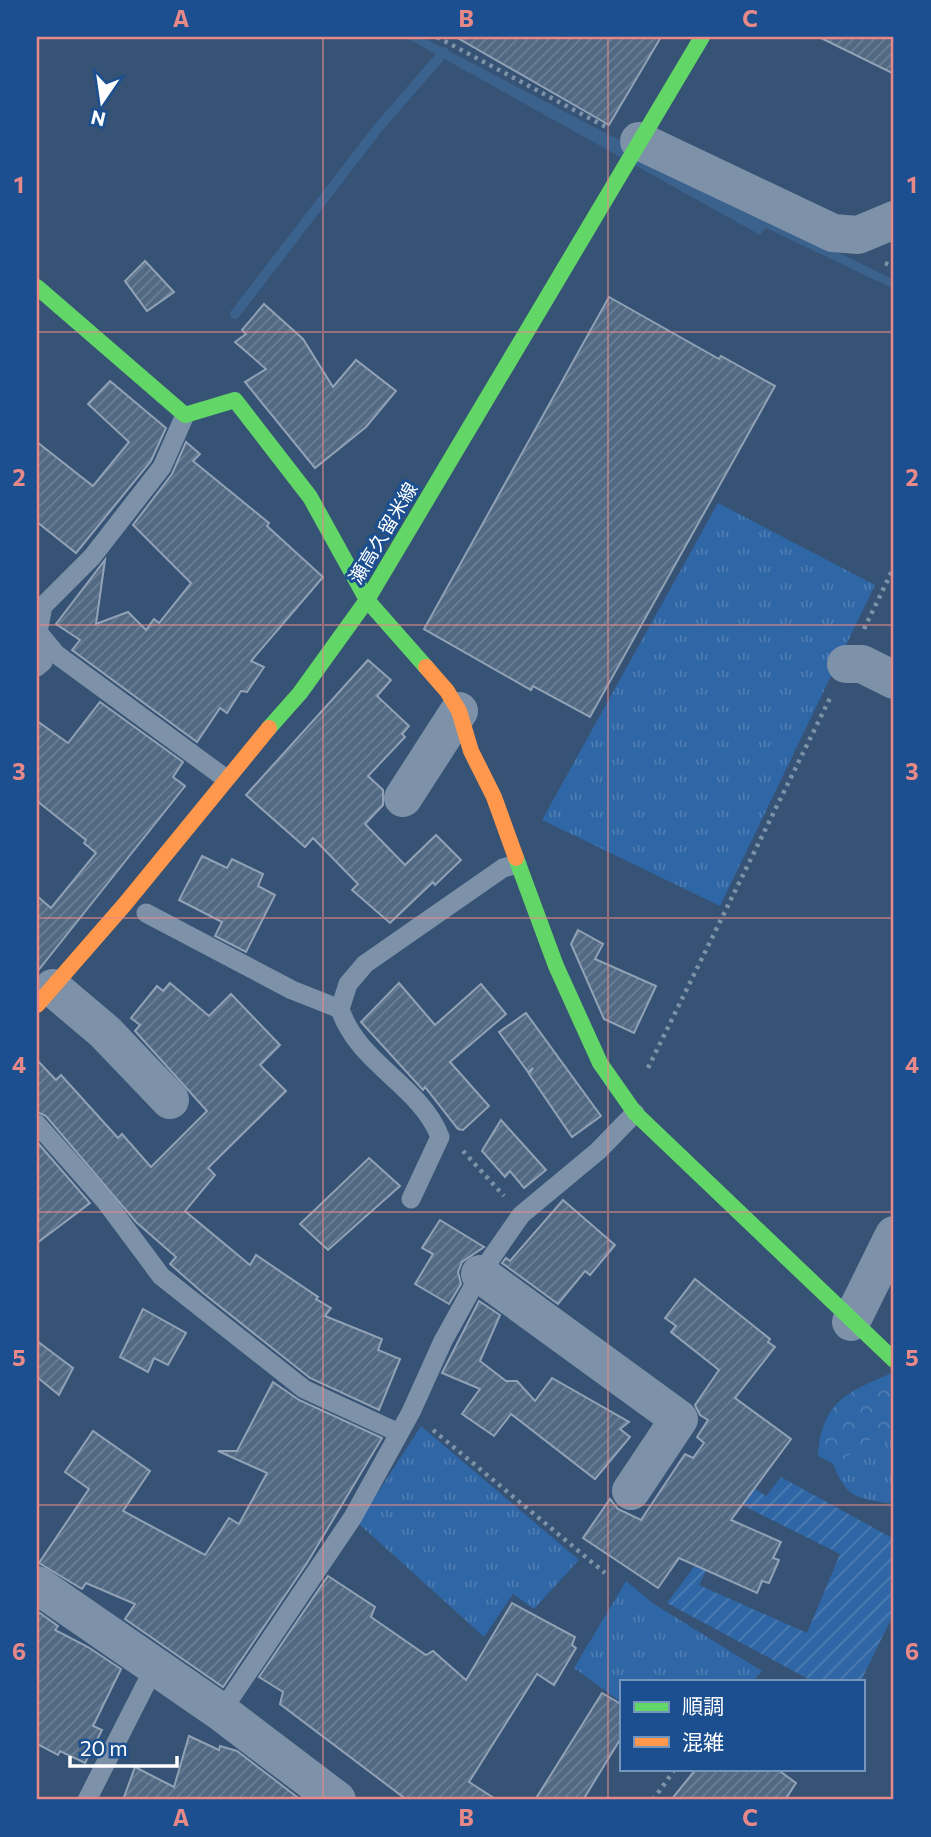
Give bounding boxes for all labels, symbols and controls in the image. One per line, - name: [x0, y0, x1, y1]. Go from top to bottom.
- text: A: [173, 4, 190, 32]
- text: B: [458, 4, 474, 32]
- text: C: [742, 4, 758, 32]
- north arrow: [66, 66, 136, 136]
- text: N: [89, 106, 108, 132]
- text: 1: [14, 170, 24, 198]
- text: 1: [907, 170, 917, 198]
- text: 2: [12, 463, 26, 491]
- text: 2: [905, 463, 919, 491]
- street label: 瀬高久留米線: [343, 478, 422, 588]
- text: 3: [12, 757, 26, 785]
- text: 3: [905, 757, 919, 785]
- text: 4: [12, 1050, 26, 1078]
- text: 4: [905, 1050, 919, 1078]
- text: 5: [12, 1343, 26, 1371]
- text: 5: [905, 1343, 919, 1371]
- text: 6: [12, 1637, 26, 1665]
- text: 6: [905, 1637, 919, 1665]
- legend: [620, 1680, 864, 1770]
- text: 順調: [682, 1693, 724, 1718]
- scale bar: [70, 1725, 177, 1769]
- text: 混雑: [682, 1729, 724, 1754]
- text: 20 m: [80, 1735, 128, 1760]
- text: A: [173, 1803, 190, 1831]
- text: B: [458, 1803, 474, 1831]
- text: C: [742, 1803, 758, 1831]

